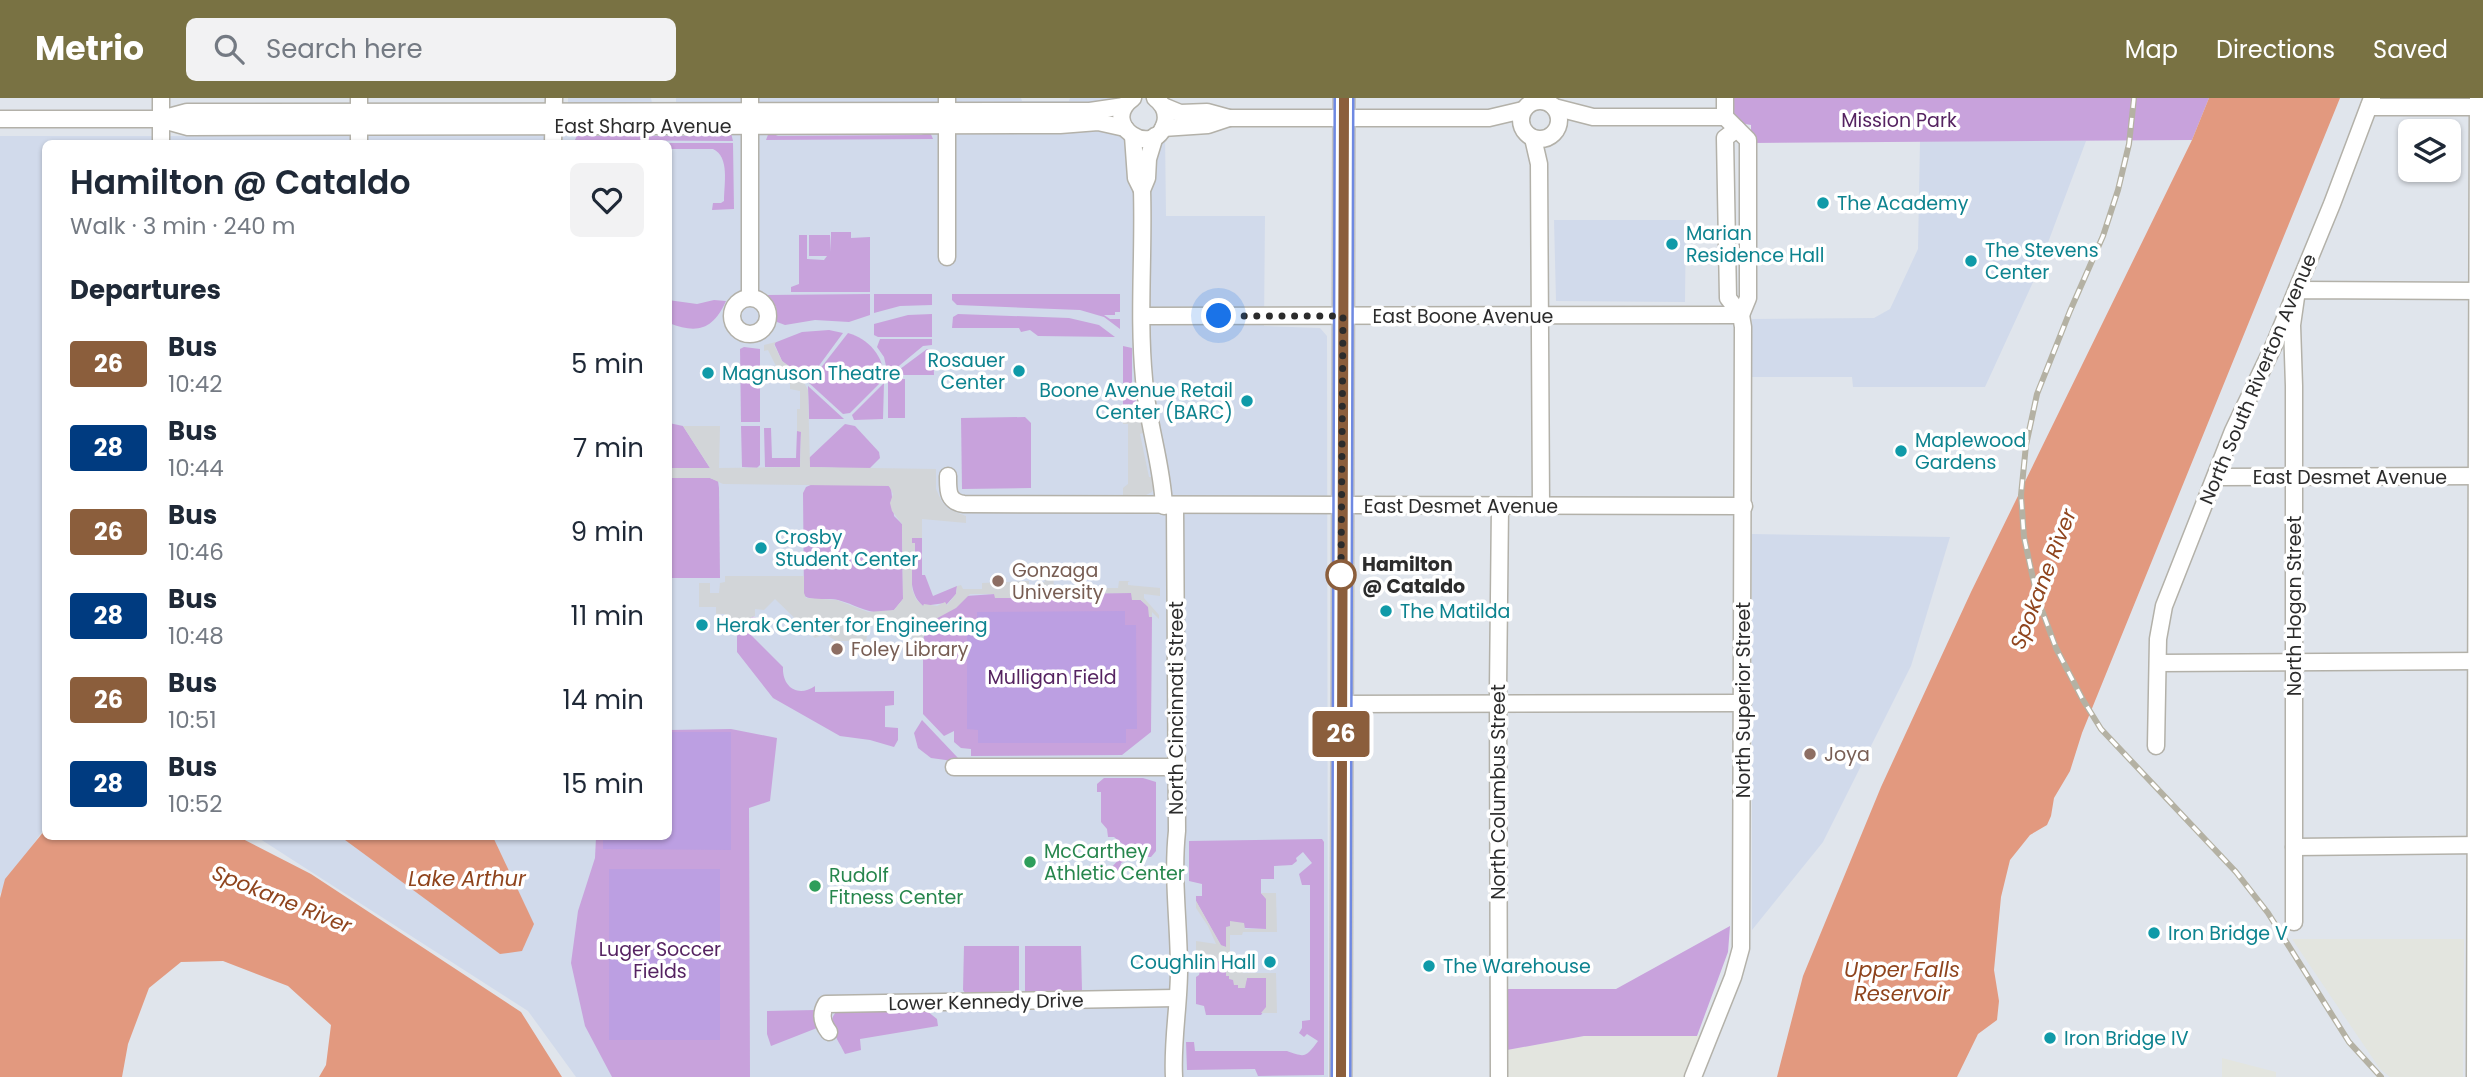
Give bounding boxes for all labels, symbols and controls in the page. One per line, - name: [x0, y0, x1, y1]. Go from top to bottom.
- search box: [186, 18, 676, 81]
- text: Metrio: [35, 25, 144, 72]
- icon: search: [210, 30, 248, 68]
- text: Search here: [266, 31, 423, 67]
- text: Map: [2125, 33, 2178, 66]
- text: Directions: [2216, 33, 2335, 66]
- text: Saved: [2373, 33, 2448, 66]
- park label: Mission Park: [1841, 107, 1957, 134]
- street label: East Sharp Avenue: [554, 113, 732, 140]
- map controls: [2398, 119, 2461, 182]
- button: layers: [2398, 119, 2461, 182]
- text: Hamilton @ Cataldo: [70, 159, 411, 206]
- button: heart: [570, 163, 644, 237]
- place label: The Academy: [1837, 190, 1969, 217]
- marker: The Academy: [1815, 195, 1831, 211]
- text: Walk · 3 min · 240 m: [70, 210, 296, 242]
- place label: Marian Residence Hall: [1686, 220, 1824, 269]
- marker: Marian Residence Hall: [1664, 236, 1680, 252]
- place label: The Stevens Center: [1985, 237, 2099, 286]
- street label: North South Riverton Avenue: [2193, 250, 2323, 508]
- marker: The Stevens Center: [1963, 253, 1979, 269]
- text: Departures: [70, 272, 221, 308]
- your location: [1201, 298, 1236, 333]
- street label: East Boone Avenue: [1373, 303, 1553, 330]
- text: Bus: [168, 329, 217, 365]
- text: 5 min: [571, 346, 644, 382]
- text: 26: [94, 347, 123, 380]
- place label: Rosauer Center: [927, 347, 1005, 396]
- place label: Magnuson Theatre: [722, 360, 901, 387]
- marker: Rosauer Center: [1011, 363, 1027, 379]
- marker: Magnuson Theatre: [700, 365, 716, 381]
- text: 10:42: [168, 368, 222, 400]
- place label: Boone Avenue Retail Center (BARC): [1039, 377, 1233, 426]
- marker: Boone Avenue Retail Center (BARC): [1239, 393, 1255, 409]
- text: Bus: [168, 413, 217, 449]
- place label: Maplewood Gardens: [1915, 427, 2026, 476]
- text: 7 min: [573, 430, 644, 466]
- text: 28: [94, 431, 123, 464]
- marker: Maplewood Gardens: [1893, 443, 1909, 459]
- text: 10:44: [168, 452, 224, 484]
- street label: East Desmet Avenue: [2253, 464, 2447, 491]
- street label: East Desmet Avenue: [1364, 493, 1558, 520]
- text: Bus: [168, 497, 217, 533]
- water label: Spokane River: [2003, 504, 2084, 653]
- text: 9 min: [571, 514, 644, 550]
- text: 26: [94, 515, 123, 548]
- street label: North Hogan Street: [2281, 516, 2308, 696]
- place label: Crosby Student Center: [775, 524, 918, 573]
- text: 10:46: [168, 536, 224, 568]
- marker: Crosby Student Center: [753, 540, 769, 556]
- place label: Hamilton @ Cataldo: [1362, 551, 1465, 600]
- place label: Gonzaga University: [1012, 557, 1104, 606]
- marker: Hamilton @ Cataldo: [1326, 560, 1356, 590]
- marker: Gonzaga University: [990, 573, 1006, 589]
- text: Bus: [168, 581, 217, 617]
- text: 11 min: [571, 598, 644, 634]
- place label: The Matilda: [1400, 598, 1510, 625]
- text: 28: [94, 599, 123, 632]
- street label: North Cincinnati Street: [1163, 601, 1190, 815]
- street label: North Superior Street: [1730, 602, 1757, 798]
- marker: The Matilda: [1378, 603, 1394, 619]
- place label: Herak Center for Engineering: [716, 612, 988, 639]
- marker: Herak Center for Engineering: [694, 617, 710, 633]
- text: 10:48: [168, 620, 224, 652]
- place label: Foley Library: [851, 636, 969, 663]
- marker: Foley Library: [829, 641, 845, 657]
- park label: Mulligan Field: [987, 664, 1117, 691]
- text: Bus: [168, 665, 217, 701]
- text: 14 min: [563, 682, 644, 718]
- text: 26: [94, 683, 123, 716]
- street label: North Columbus Street: [1485, 684, 1512, 900]
- text: 10:51: [168, 704, 217, 736]
- line badge: 26: [1310, 711, 1372, 757]
- text: 26: [1327, 717, 1356, 750]
- place label: Joya: [1824, 741, 1870, 768]
- marker: Joya: [1802, 746, 1818, 762]
- text: Bus: [168, 749, 217, 785]
- text: 15 min: [563, 766, 644, 802]
- text: 28: [94, 767, 123, 800]
- text: 10:52: [168, 788, 222, 820]
- place label: McCarthey Athletic Center: [1044, 838, 1185, 887]
- marker: McCarthey Athletic Center: [1022, 854, 1038, 870]
- water label: Spokane River: [208, 858, 357, 941]
- place label: Rudolf Fitness Center: [829, 862, 963, 911]
- water label: Lake Arthur: [408, 864, 527, 893]
- marker: Rudolf Fitness Center: [807, 878, 823, 894]
- place label: Iron Bridge V: [2168, 920, 2288, 947]
- marker: Iron Bridge V: [2146, 925, 2162, 941]
- park label: Luger Soccer Fields: [599, 936, 721, 985]
- place label: Coughlin Hall: [1130, 949, 1256, 976]
- place label: The Warehouse: [1443, 953, 1591, 980]
- marker: Coughlin Hall: [1262, 954, 1278, 970]
- water label: Upper Falls Reservoir: [1844, 955, 1960, 1008]
- marker: The Warehouse: [1421, 958, 1437, 974]
- street label: Lower Kennedy Drive: [888, 987, 1084, 1017]
- place label: Iron Bridge IV: [2064, 1025, 2189, 1052]
- marker: Iron Bridge IV: [2042, 1030, 2058, 1046]

